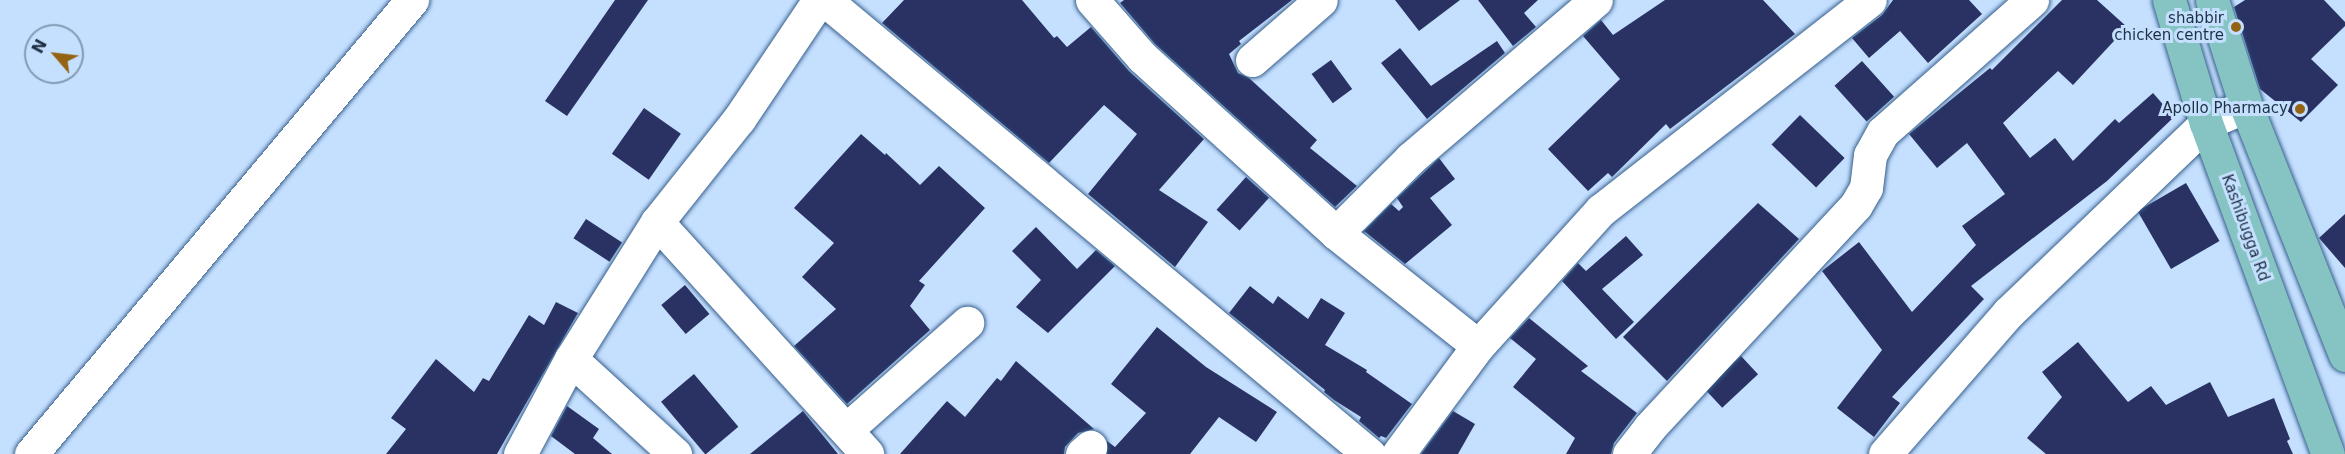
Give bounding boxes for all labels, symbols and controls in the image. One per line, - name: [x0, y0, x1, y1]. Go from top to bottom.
- place label: shabbir chicken centre: [2114, 9, 2224, 44]
- marker: shabbir chicken centre: [2229, 20, 2243, 34]
- north arrow: [24, 24, 84, 84]
- text: N: [28, 36, 51, 57]
- place label: Apollo Pharmacy: [2162, 100, 2288, 118]
- marker: Apollo Pharmacy: [2293, 102, 2307, 116]
- street label: Kashibugga Rd: [2217, 172, 2273, 284]

